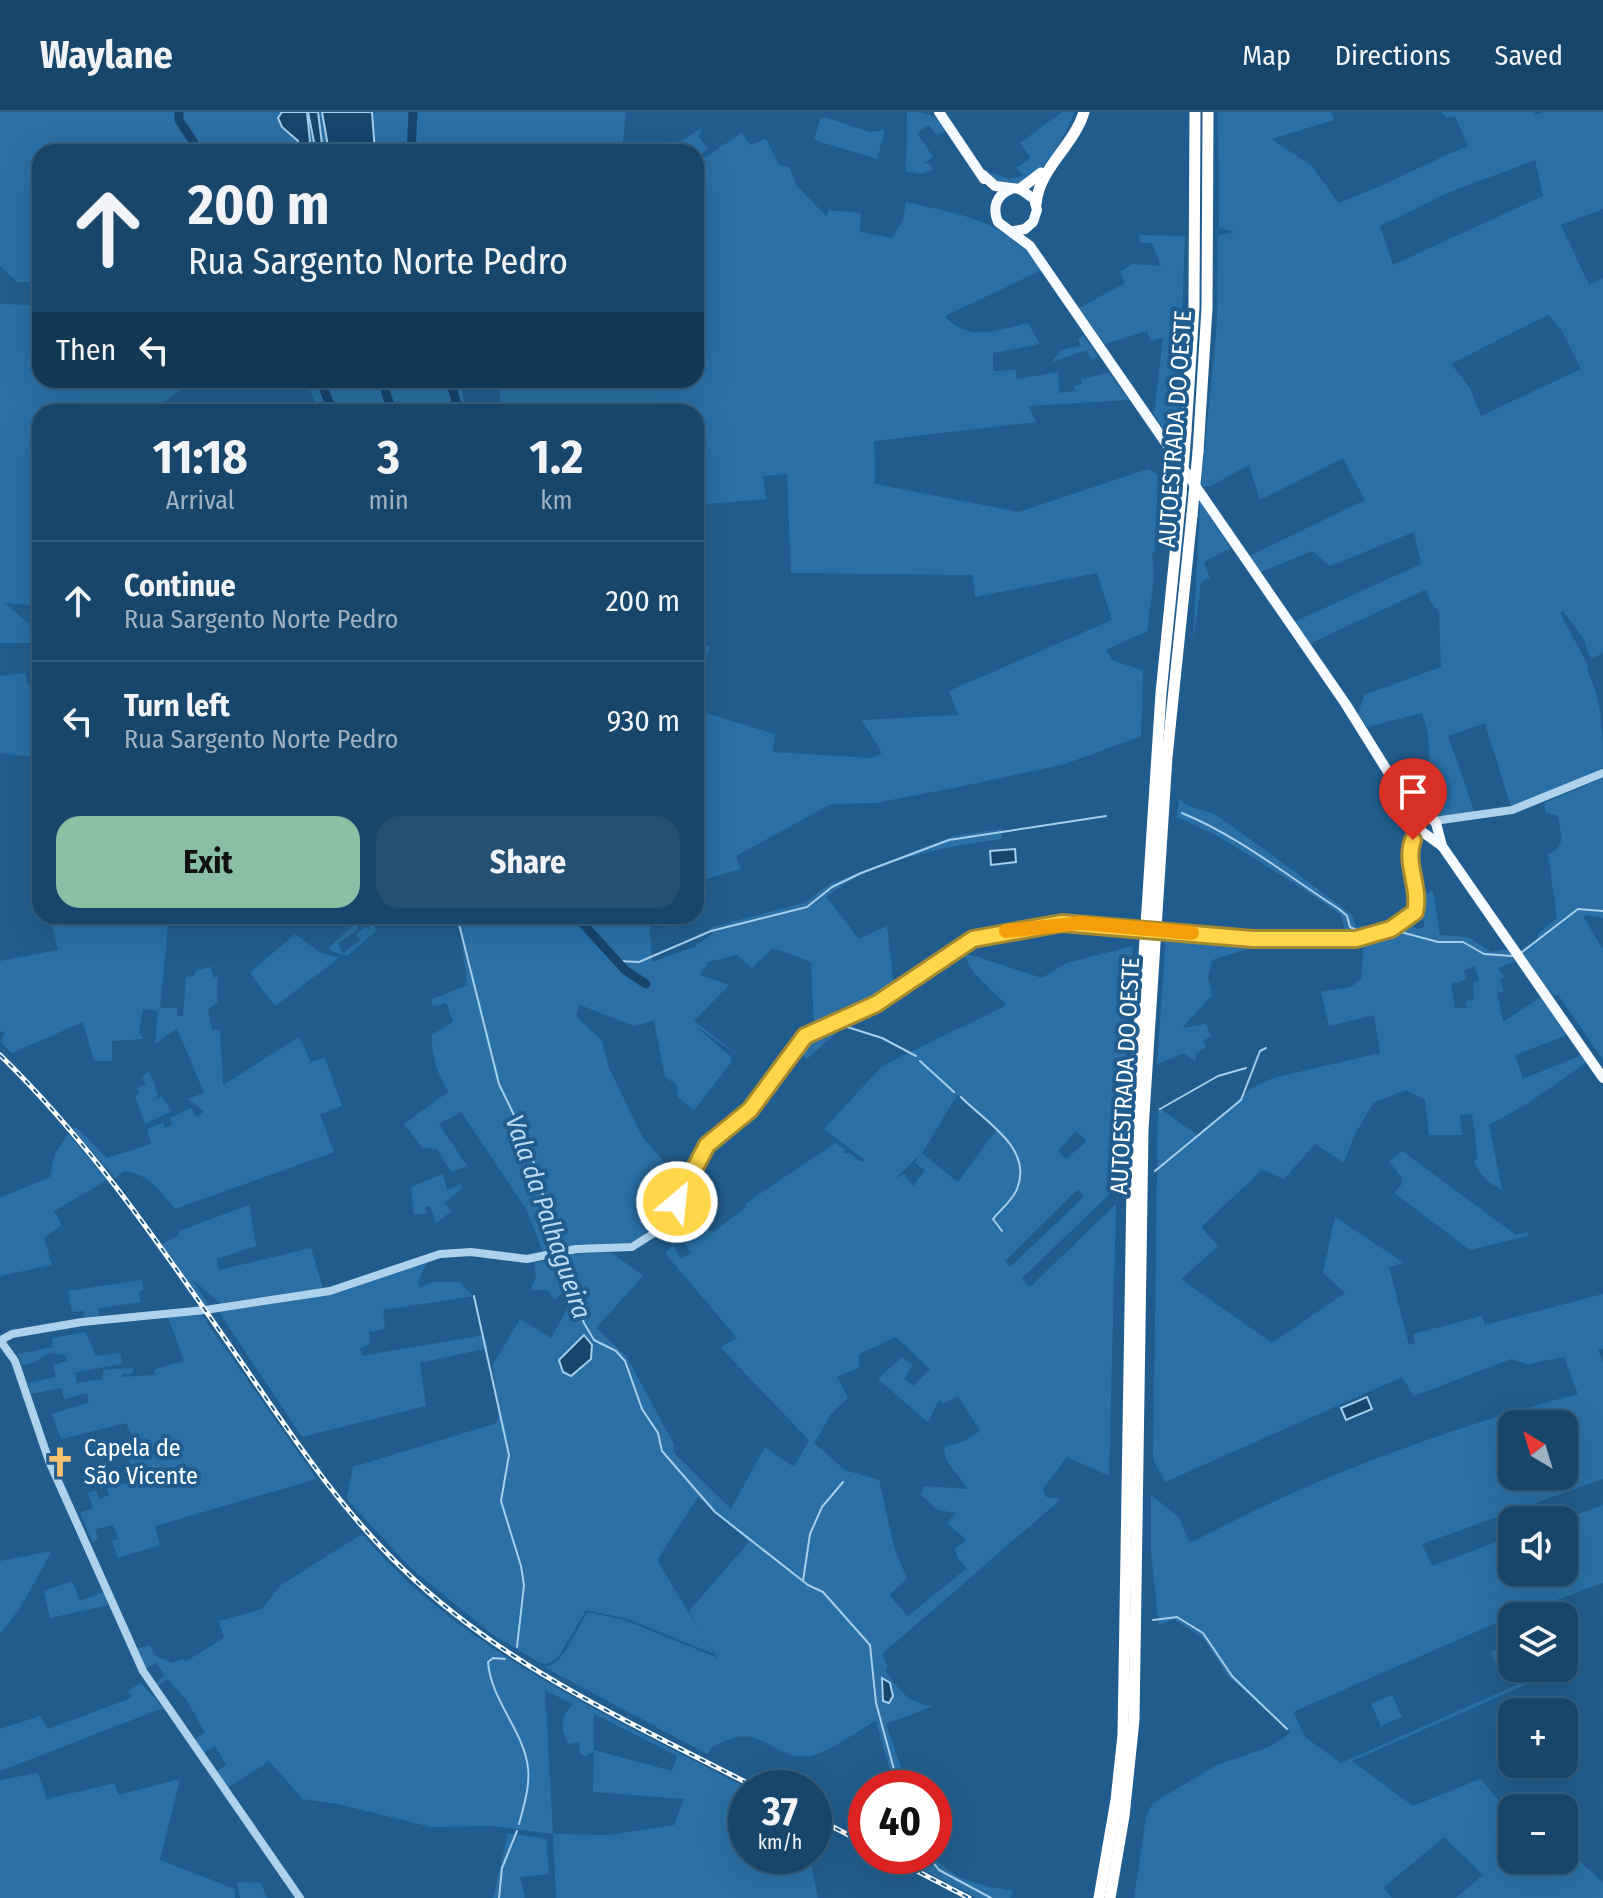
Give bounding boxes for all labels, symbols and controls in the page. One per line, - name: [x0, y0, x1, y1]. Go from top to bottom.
- text: Waylane: [40, 32, 173, 78]
- text: Map: [1242, 39, 1291, 72]
- text: Directions: [1335, 39, 1451, 72]
- text: Saved: [1495, 39, 1563, 72]
- text: 200 m: [188, 172, 329, 239]
- icon: ahead: [56, 176, 160, 280]
- text: Rua Sargento Norte Pedro: [188, 240, 568, 284]
- street label: AUTOESTRADA DO OESTE: [1153, 310, 1197, 548]
- icon: left: [132, 328, 176, 372]
- text: Then: [56, 332, 116, 368]
- text: 11:18: [153, 428, 248, 486]
- text: 3: [377, 428, 400, 486]
- text: 1.2: [530, 428, 583, 486]
- text: Arrival: [166, 485, 235, 516]
- text: min: [368, 485, 409, 516]
- text: km: [540, 485, 572, 516]
- text: Continue: [124, 568, 236, 604]
- icon: ahead: [56, 579, 100, 623]
- text: 200 m: [605, 583, 680, 619]
- text: Rua Sargento Norte Pedro: [124, 604, 398, 635]
- text: Turn left: [124, 688, 230, 724]
- icon: left: [56, 699, 100, 743]
- text: 930 m: [607, 703, 680, 739]
- text: Rua Sargento Norte Pedro: [124, 724, 398, 755]
- pin: [1379, 758, 1447, 840]
- icon: arrive: [1391, 770, 1435, 814]
- button: Exit: [56, 816, 360, 908]
- button: Share: [376, 816, 680, 908]
- street label: AUTOESTRADA DO OESTE: [1105, 957, 1145, 1195]
- water label: Vala da Palhagueira: [499, 1111, 597, 1323]
- position arrow: [635, 1160, 719, 1244]
- north arrow: [1498, 1410, 1578, 1490]
- map controls: [1498, 1410, 1578, 1874]
- place label: Capela de São Vicente: [84, 1434, 198, 1490]
- church icon: Capela de São Vicente: [43, 1445, 77, 1479]
- button: sound: [1498, 1506, 1578, 1586]
- button: layers: [1498, 1602, 1578, 1682]
- button: +: [1498, 1698, 1578, 1778]
- speed limit sign: 40: [848, 1770, 952, 1874]
- text: 37: [762, 1788, 798, 1836]
- button: −: [1498, 1794, 1578, 1874]
- text: km/h: [758, 1830, 802, 1854]

